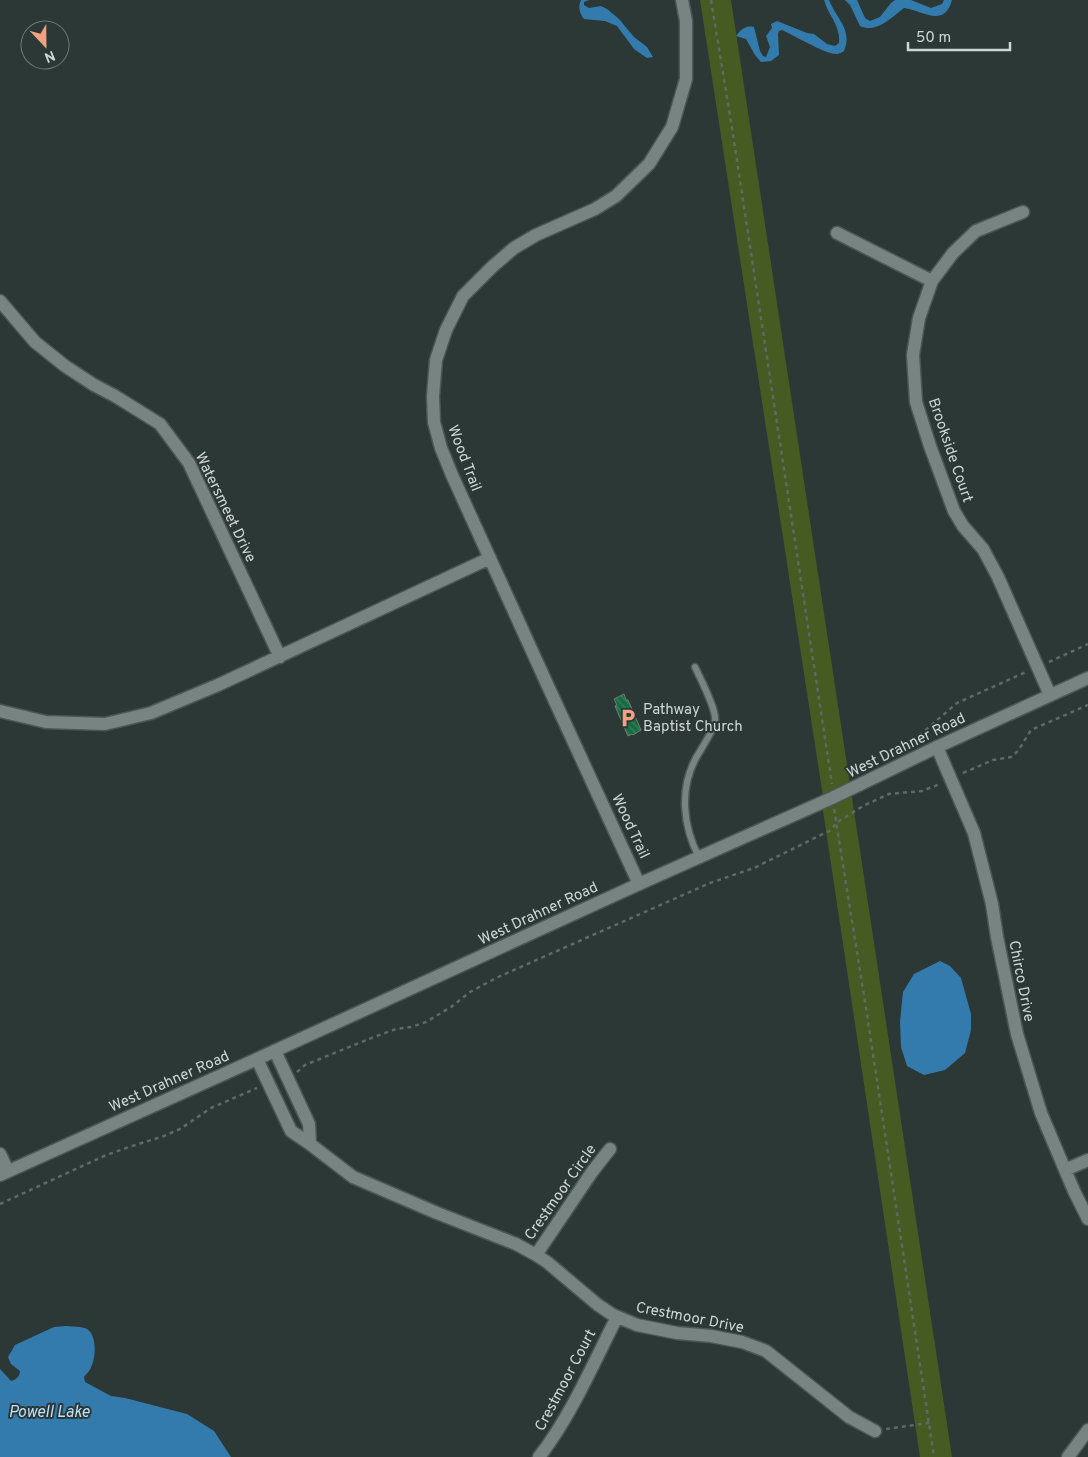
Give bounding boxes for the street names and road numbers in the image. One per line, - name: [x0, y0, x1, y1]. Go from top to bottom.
- street label: Brookside Court: [923, 396, 976, 505]
- street label: Wood Trail: [442, 423, 485, 494]
- street label: Watersmeet Drive: [190, 449, 260, 566]
- street label: West Drahner Road: [844, 709, 969, 783]
- street label: Wood Trail: [606, 791, 653, 862]
- street label: West Drahner Road: [476, 878, 601, 950]
- street label: Chirco Drive: [1003, 939, 1038, 1024]
- street label: West Drahner Road: [107, 1047, 233, 1117]
- street label: Crestmoor Circle: [521, 1141, 601, 1244]
- street label: Crestmoor Drive: [634, 1299, 745, 1338]
- street label: Crestmoor Court: [531, 1327, 601, 1435]

